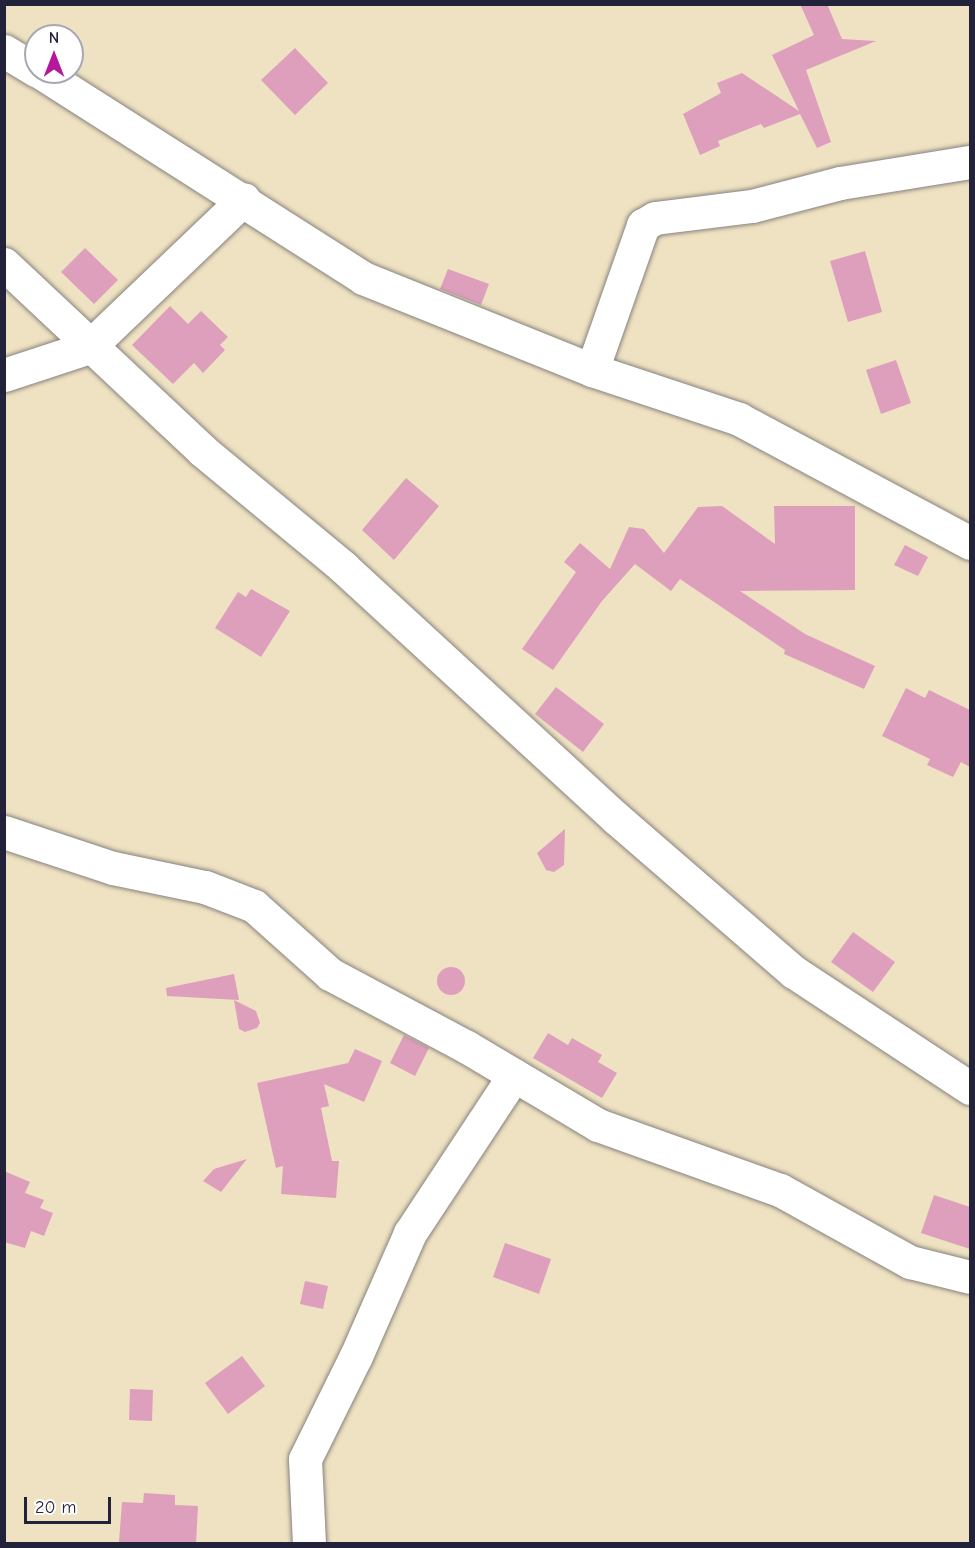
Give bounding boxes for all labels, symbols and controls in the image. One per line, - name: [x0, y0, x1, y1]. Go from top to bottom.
- north arrow: [24, 24, 84, 84]
- text: N: [49, 29, 59, 47]
- scale bar: [27, 1485, 114, 1523]
- text: 20 m: [35, 1497, 76, 1518]

